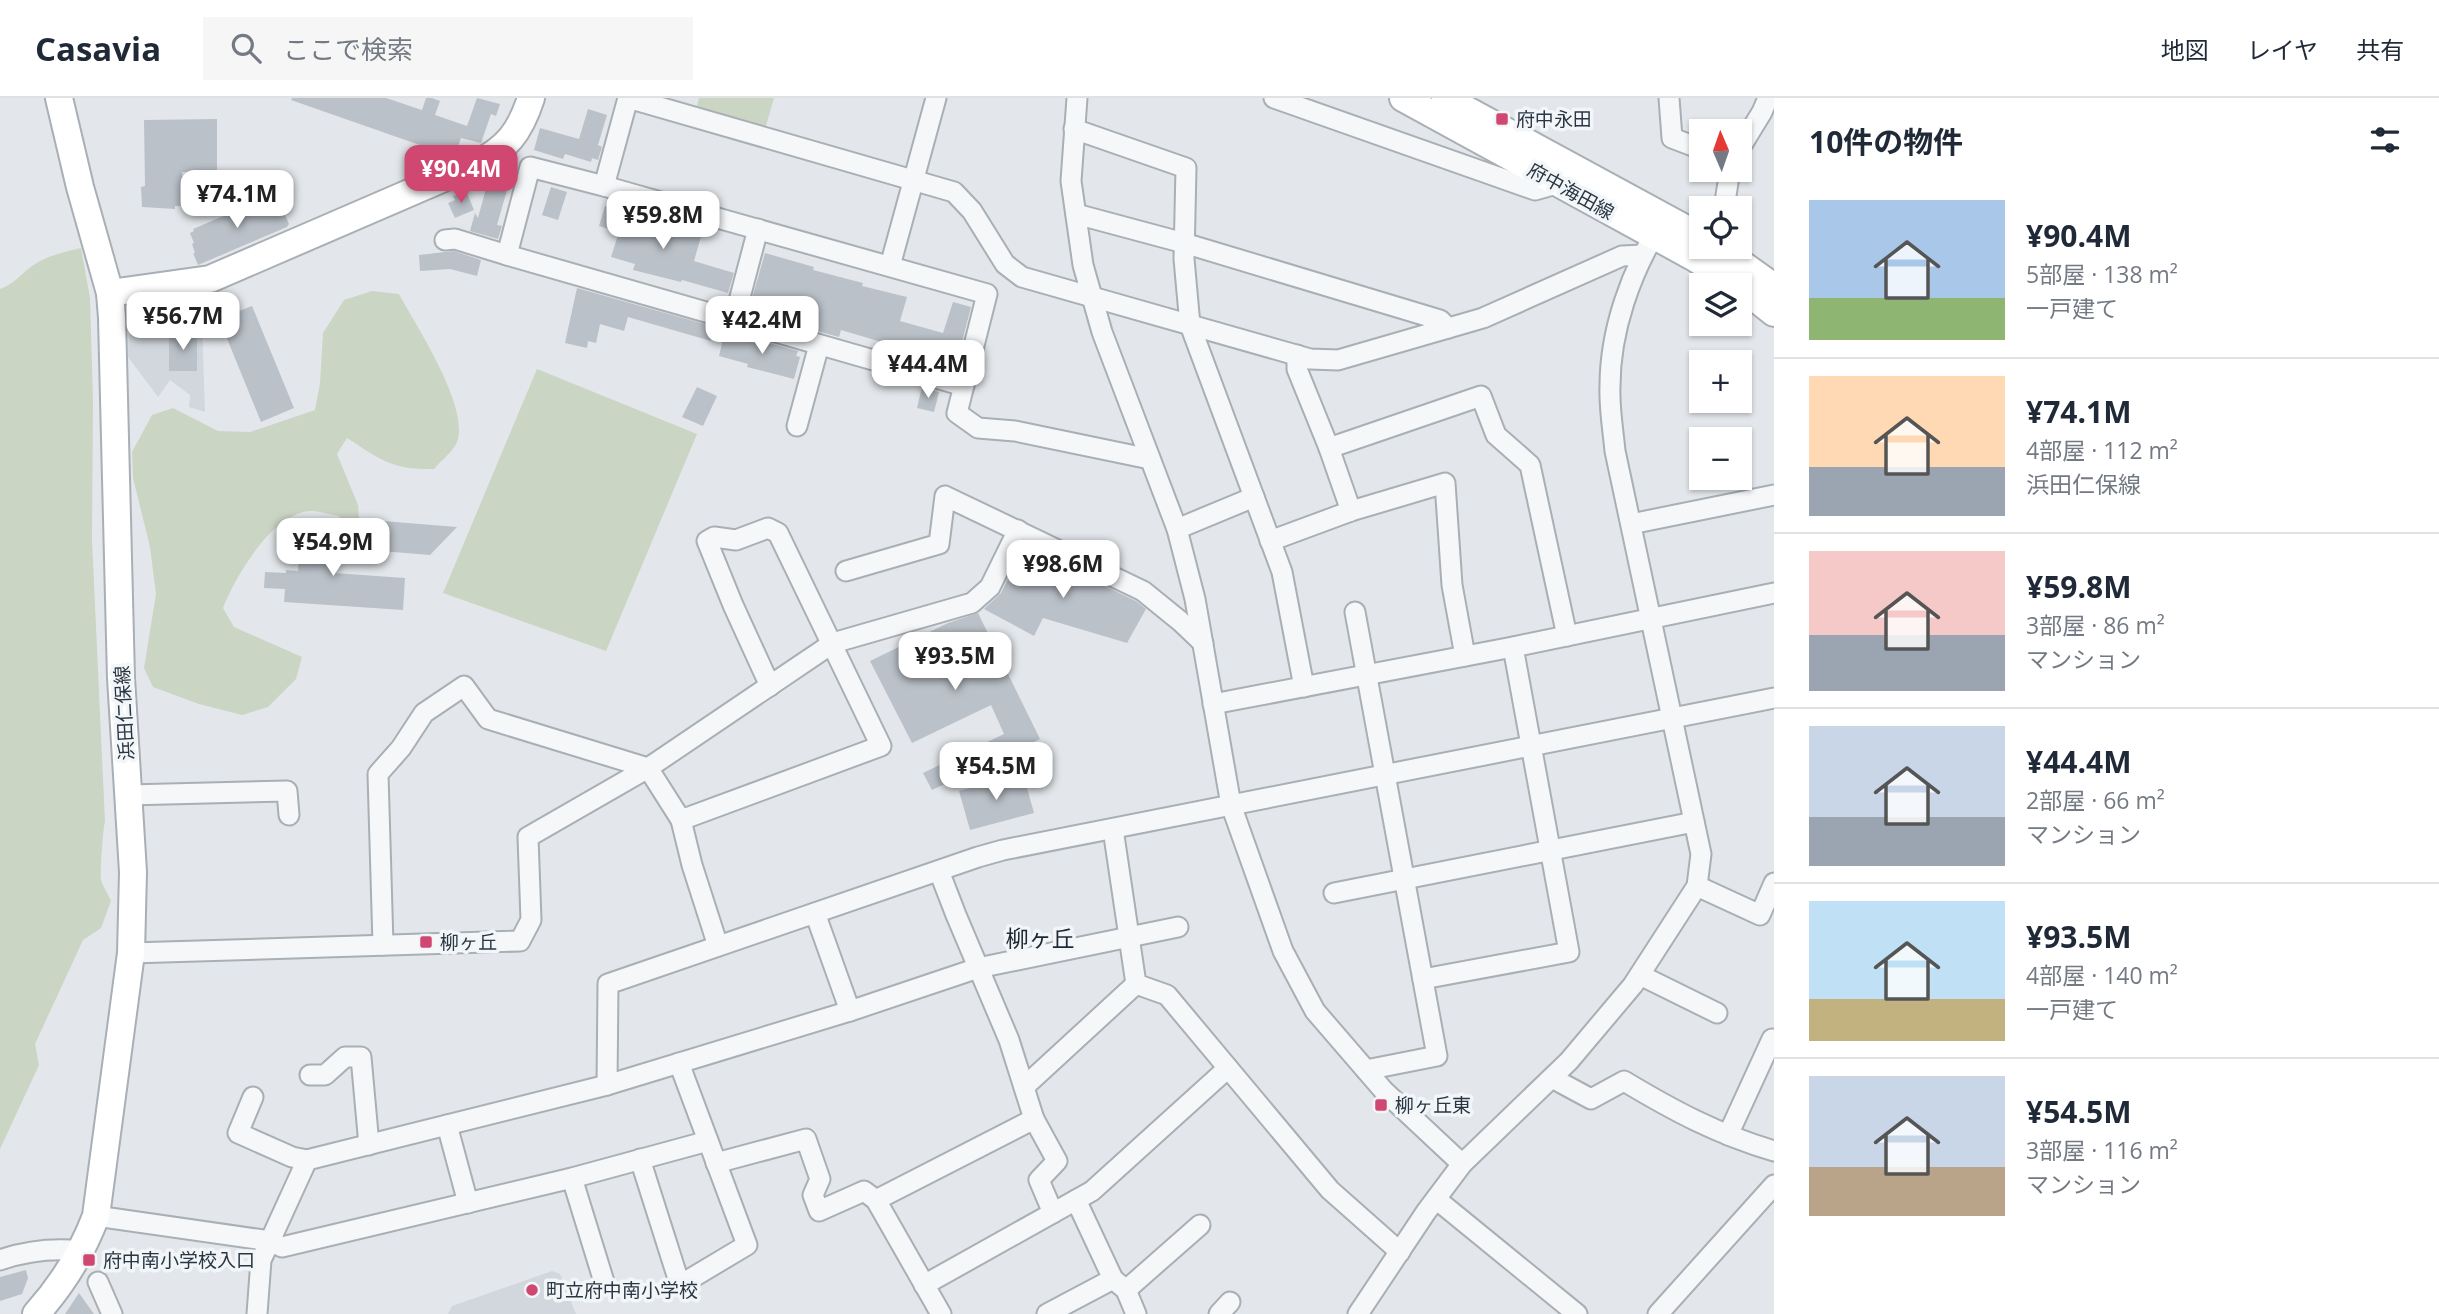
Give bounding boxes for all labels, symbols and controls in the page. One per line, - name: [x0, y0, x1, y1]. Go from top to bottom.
- search box: [203, 17, 693, 80]
- text: Casavia: [35, 26, 161, 71]
- icon: search: [227, 29, 265, 67]
- text: ここで検索: [283, 31, 413, 67]
- text: 地図: [2161, 33, 2209, 66]
- text: レイヤ: [2247, 33, 2318, 66]
- text: 共有: [2356, 33, 2404, 66]
- place label: 府中永田: [1516, 106, 1592, 132]
- marker: 府中永田: [1494, 111, 1510, 127]
- north arrow: [1689, 119, 1752, 182]
- map controls: [1689, 119, 1752, 490]
- text: 10件の物件: [1809, 121, 1963, 162]
- icon: filters: [2366, 121, 2404, 159]
- pin: ¥90.4M: [404, 146, 518, 205]
- text: ¥90.4M: [421, 152, 501, 184]
- street label: 府中海田線: [1523, 157, 1619, 225]
- pin: ¥74.1M: [180, 170, 294, 230]
- text: ¥74.1M: [197, 177, 277, 209]
- pin: ¥59.8M: [606, 192, 720, 251]
- button: locate: [1689, 196, 1752, 259]
- text: ¥59.8M: [623, 198, 703, 230]
- text: ¥90.4M: [2026, 215, 2131, 256]
- icon: home: [1865, 228, 1949, 312]
- text: 5部屋 · 138 m²: [2026, 258, 2178, 290]
- button: layers: [1689, 273, 1752, 336]
- pin: ¥56.7M: [126, 292, 240, 352]
- text: 一戸建て: [2026, 292, 2118, 324]
- pin: ¥42.4M: [705, 296, 819, 356]
- text: ¥56.7M: [143, 299, 223, 331]
- text: ¥42.4M: [722, 303, 802, 335]
- pin: ¥44.4M: [871, 341, 985, 400]
- text: ¥44.4M: [888, 347, 968, 379]
- button: +: [1689, 350, 1752, 413]
- text: ¥74.1M: [2026, 391, 2131, 432]
- icon: home: [1865, 404, 1949, 488]
- button: −: [1689, 427, 1752, 490]
- text: 4部屋 · 112 m²: [2026, 434, 2178, 466]
- text: 浜田仁保線: [2026, 468, 2141, 500]
- pin: ¥54.9M: [276, 518, 390, 578]
- text: ¥54.9M: [293, 525, 373, 557]
- pin: ¥98.6M: [1006, 540, 1120, 600]
- text: ¥98.6M: [1023, 547, 1103, 579]
- text: ¥59.8M: [2026, 566, 2131, 607]
- icon: home: [1865, 579, 1949, 663]
- text: 3部屋 · 86 m²: [2026, 609, 2165, 641]
- pin: ¥93.5M: [898, 632, 1012, 692]
- text: ¥93.5M: [915, 639, 995, 671]
- text: マンション: [2026, 643, 2141, 675]
- street label: 浜田仁保線: [109, 665, 139, 761]
- text: ¥44.4M: [2026, 741, 2131, 782]
- pin: ¥54.5M: [939, 742, 1053, 802]
- text: ¥54.5M: [956, 749, 1036, 781]
- icon: home: [1865, 754, 1949, 838]
- text: 2部屋 · 66 m²: [2026, 784, 2165, 816]
- text: マンション: [2026, 818, 2141, 850]
- text: ¥93.5M: [2026, 916, 2131, 957]
- district label: 柳ヶ丘: [1006, 922, 1075, 954]
- place label: 柳ヶ丘: [440, 929, 497, 955]
- icon: home: [1865, 929, 1949, 1013]
- marker: 柳ヶ丘: [418, 934, 434, 950]
- text: 4部屋 · 140 m²: [2026, 959, 2178, 991]
- text: 一戸建て: [2026, 993, 2118, 1025]
- text: ¥54.5M: [2026, 1091, 2131, 1132]
- place label: 柳ヶ丘東: [1395, 1092, 1471, 1118]
- marker: 柳ヶ丘東: [1373, 1097, 1389, 1113]
- icon: home: [1865, 1104, 1949, 1188]
- text: 3部屋 · 116 m²: [2026, 1134, 2178, 1166]
- text: マンション: [2026, 1168, 2141, 1200]
- place label: 府中南小学校入口: [103, 1247, 255, 1273]
- marker: 府中南小学校入口: [81, 1252, 97, 1268]
- place label: 町立府中南小学校: [546, 1277, 698, 1303]
- marker: 町立府中南小学校: [524, 1282, 540, 1298]

